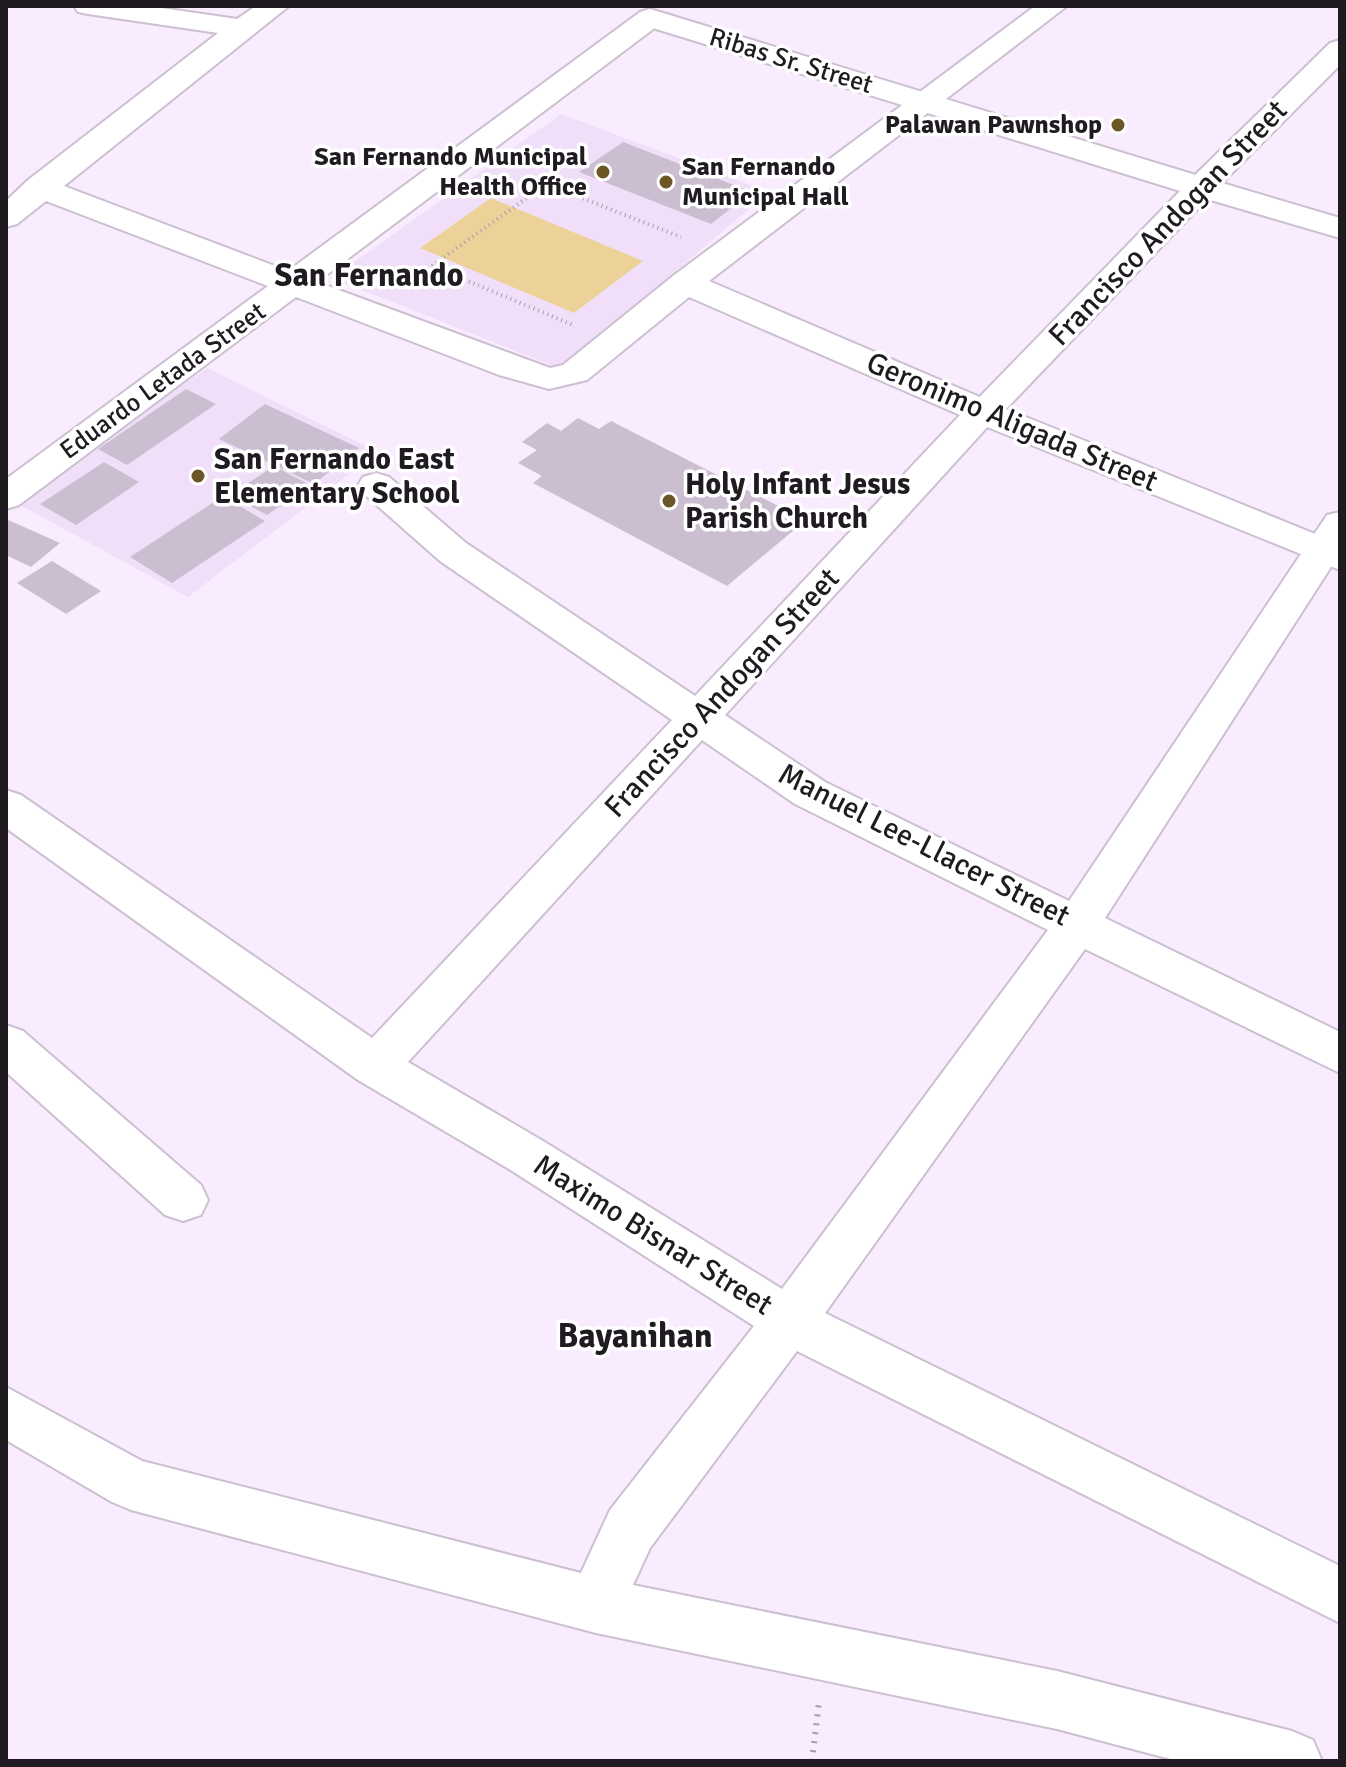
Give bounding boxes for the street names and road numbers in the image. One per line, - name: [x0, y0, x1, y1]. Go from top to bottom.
- street label: Ribas Sr. Street: [705, 21, 877, 101]
- street label: Francisco Andogan Street: [1041, 92, 1295, 354]
- street label: Eduardo Letada Street: [54, 296, 272, 466]
- street label: Geronimo Aligada Street: [861, 344, 1163, 500]
- street label: Francisco Andogan Street: [597, 561, 847, 825]
- street label: Manuel Lee-Llacer Street: [772, 755, 1076, 935]
- street label: Maximo Bisnar Street: [527, 1147, 779, 1323]

